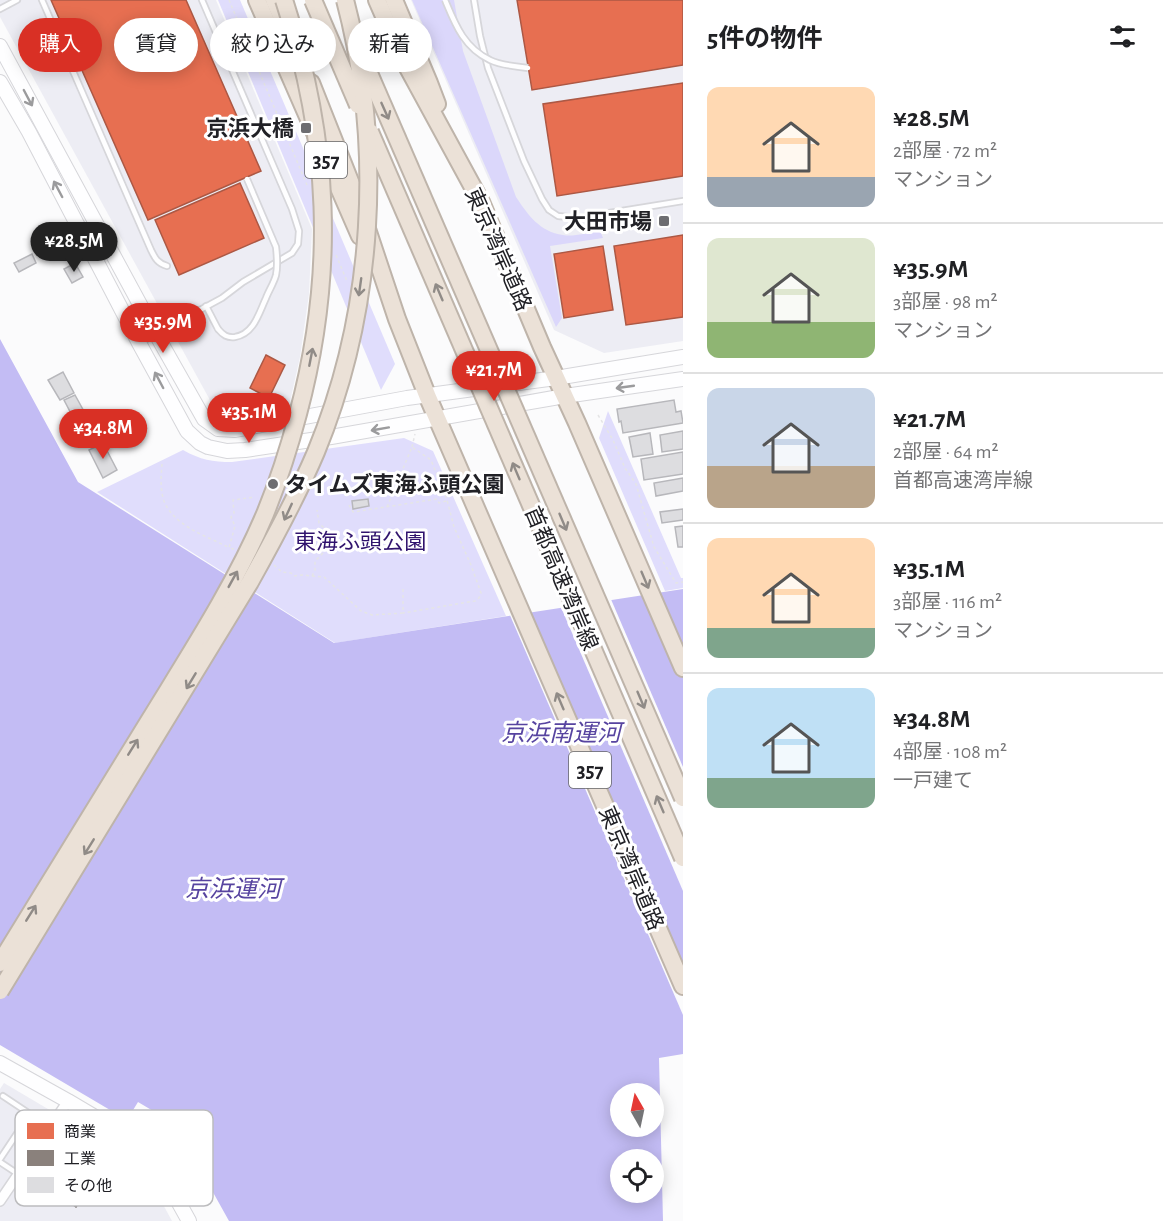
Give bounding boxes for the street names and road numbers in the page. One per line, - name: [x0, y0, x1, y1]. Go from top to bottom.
- road number: 357: [305, 142, 347, 178]
- street label: 東京湾岸道路: [461, 184, 536, 314]
- street label: 首都高速湾岸線: [521, 503, 602, 654]
- road number: 357: [569, 752, 611, 788]
- street label: 東京湾岸道路: [595, 803, 668, 933]

